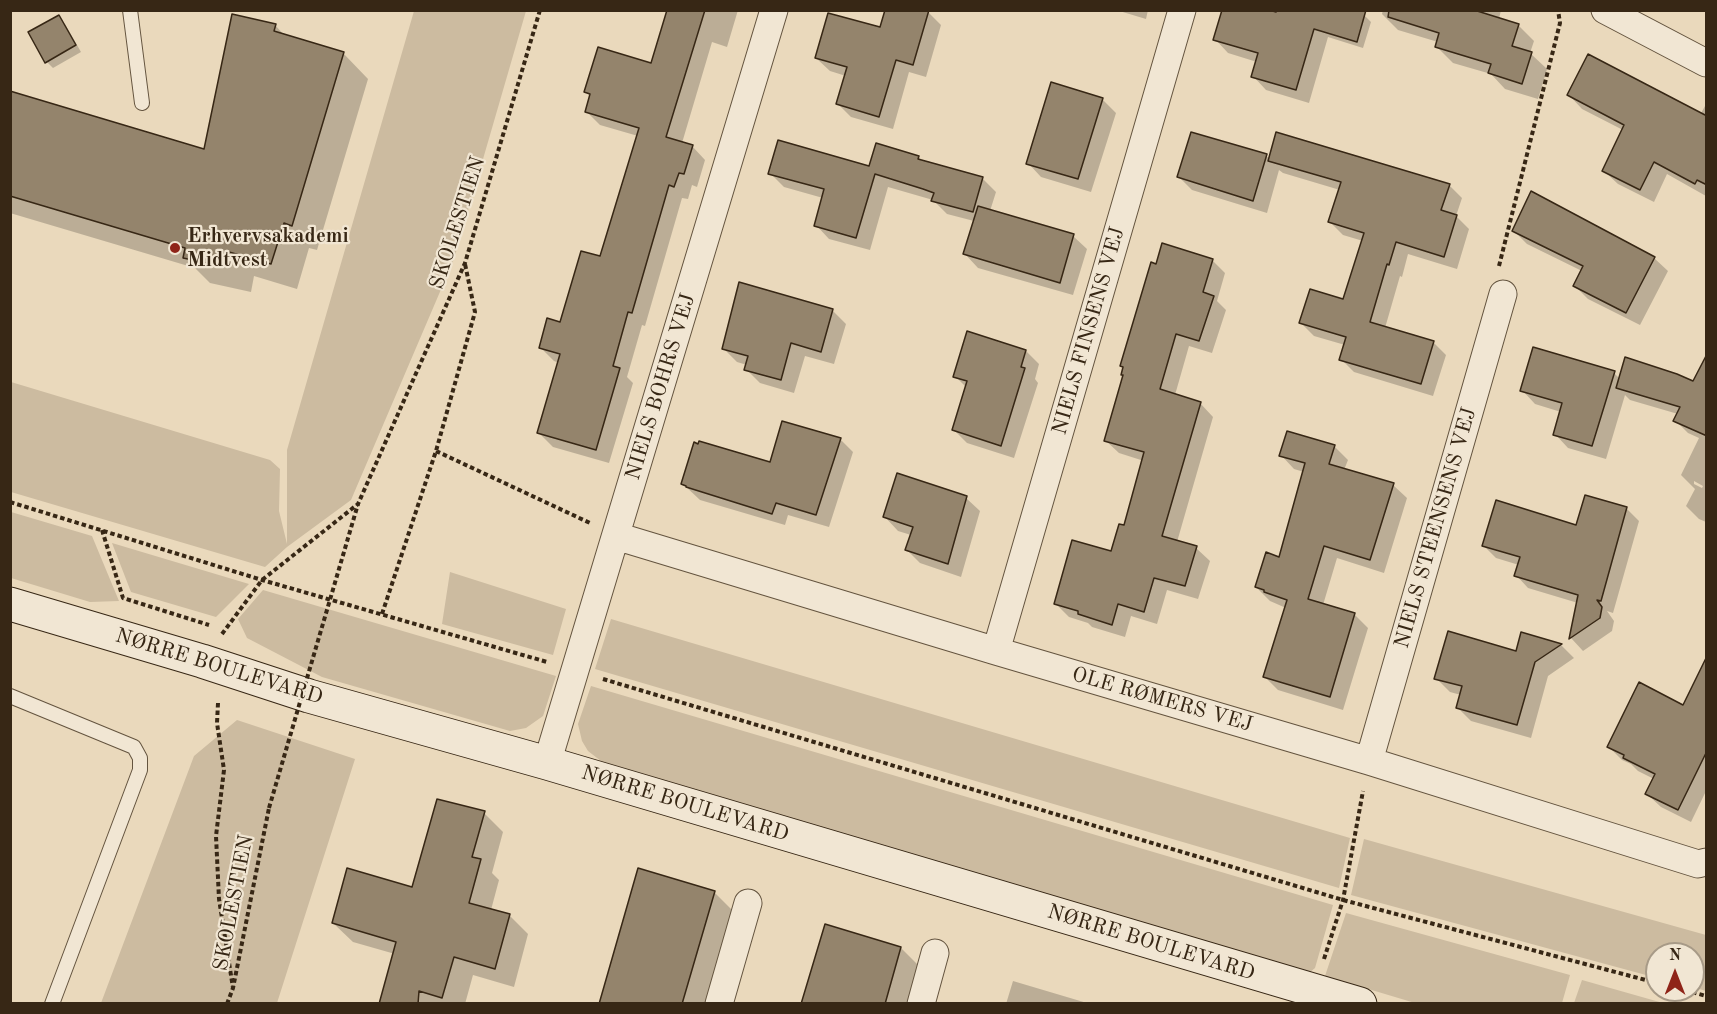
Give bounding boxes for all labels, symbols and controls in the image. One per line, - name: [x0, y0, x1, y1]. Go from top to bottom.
- street label: SKOLESTIEN: [425, 153, 491, 293]
- place label: Erhvervsakademi Midtvest: [187, 223, 349, 273]
- street label: NIELS FINSENS VEJ: [1047, 224, 1131, 438]
- marker: Erhvervsakademi Midtvest: [168, 241, 182, 255]
- street label: NIELS BOHRS VEJ: [621, 291, 701, 483]
- street label: NIELS STEENSENS VEJ: [1389, 405, 1483, 651]
- street label: NØRRE BOULEVARD: [112, 623, 326, 711]
- street label: OLE RØMERS VEJ: [1069, 662, 1255, 738]
- street label: NØRRE BOULEVARD: [578, 760, 792, 848]
- street label: SKOLESTIEN: [208, 833, 260, 973]
- street label: NØRRE BOULEVARD: [1044, 899, 1258, 987]
- north arrow: [1645, 942, 1705, 1002]
- text: N: [1669, 948, 1681, 964]

